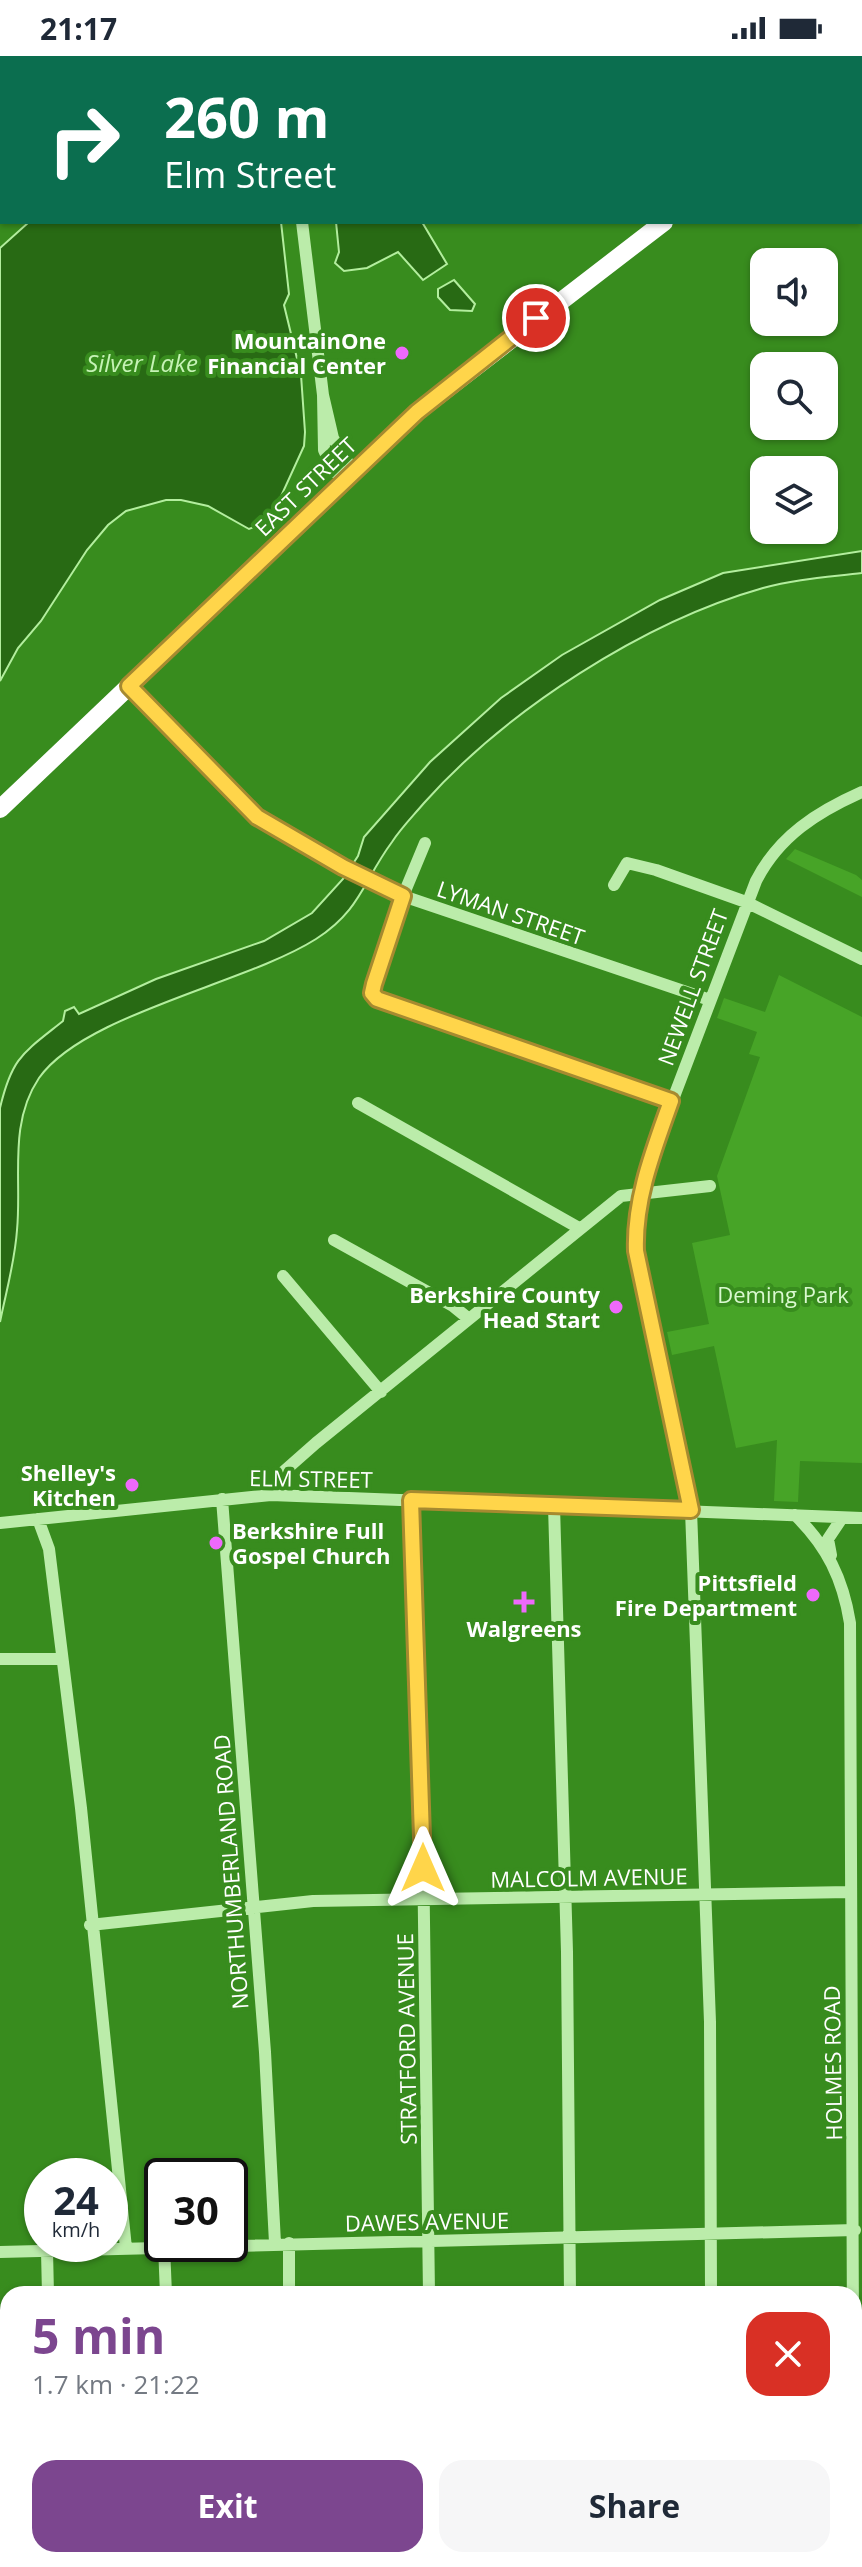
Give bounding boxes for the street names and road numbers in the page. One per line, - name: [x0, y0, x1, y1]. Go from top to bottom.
- street label: EAST STREET: [248, 430, 362, 542]
- street label: LYMAN STREET: [433, 873, 589, 951]
- street label: NEWELL STREET: [650, 905, 734, 1069]
- street label: ELM STREET: [249, 1462, 373, 1494]
- street label: NORTHUMBERLAND ROAD: [205, 1733, 255, 2011]
- street label: MALCOLM AVENUE: [490, 1860, 688, 1894]
- street label: STRATFORD AVENUE: [389, 1933, 423, 2145]
- street label: HOLMES ROAD: [816, 1985, 848, 2141]
- street label: DAWES AVENUE: [345, 2205, 509, 2237]

